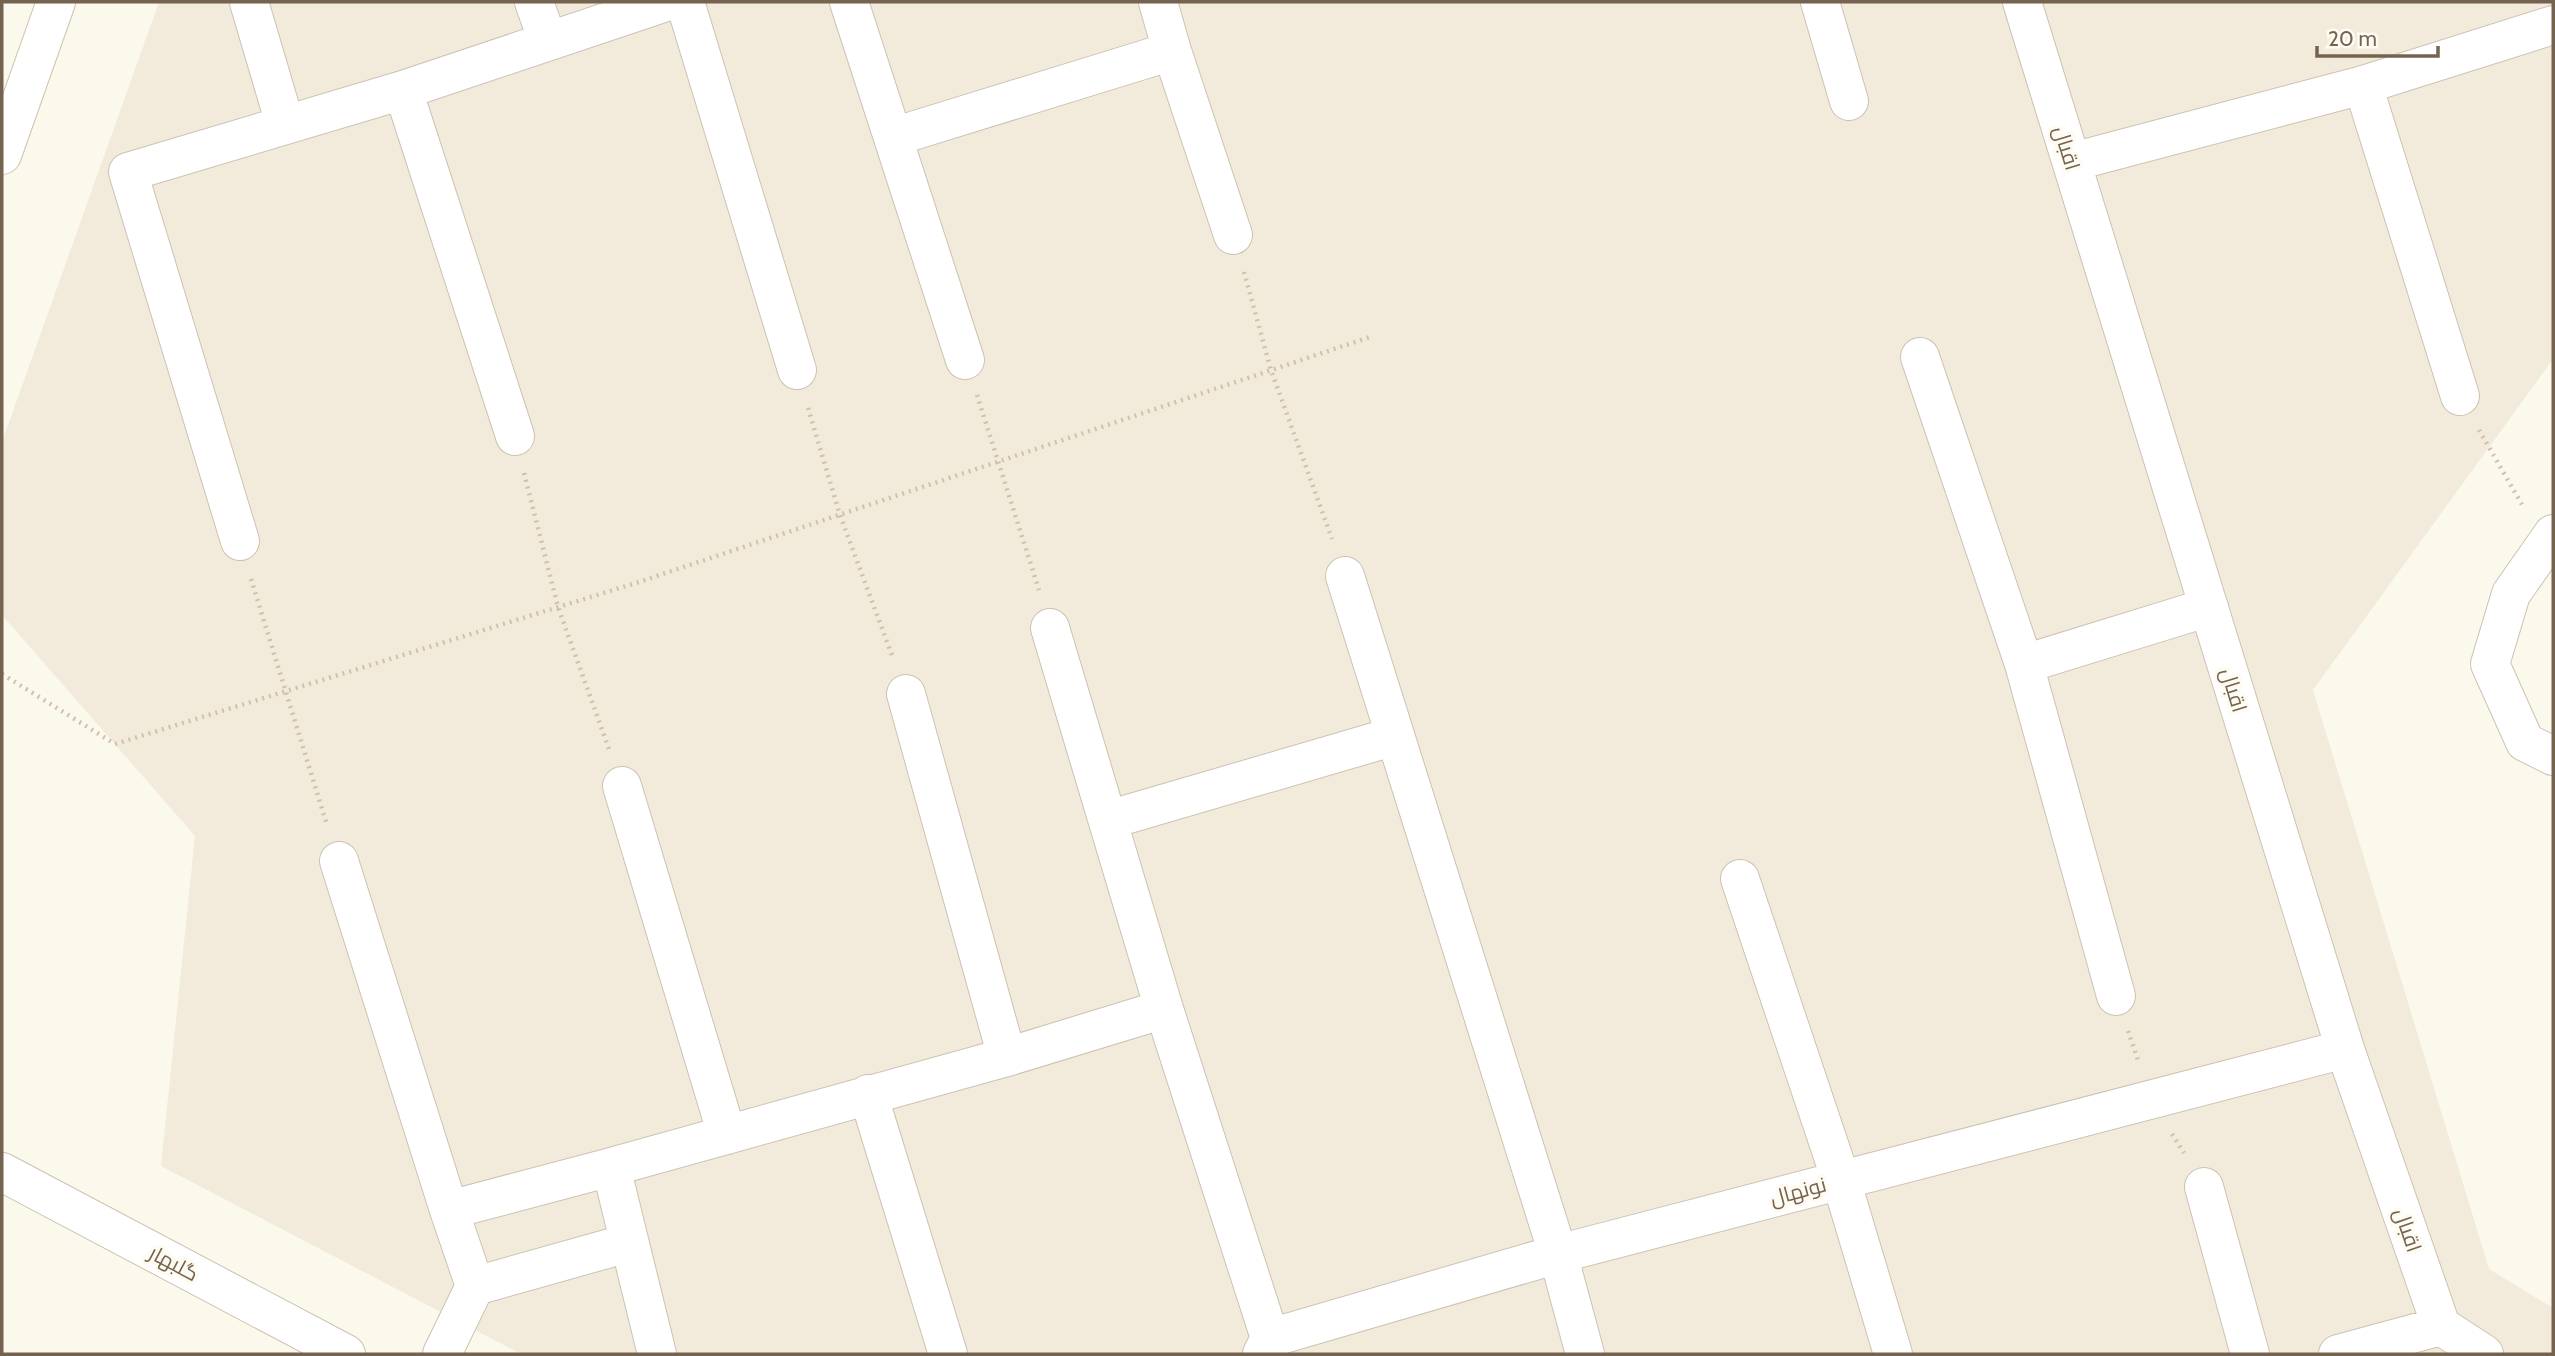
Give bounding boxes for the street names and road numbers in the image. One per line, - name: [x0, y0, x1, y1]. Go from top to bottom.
- street label: اقبال: [2048, 123, 2085, 173]
- street label: اقبال: [2215, 665, 2252, 715]
- street label: نونهال: [1767, 1171, 1829, 1211]
- street label: اقبال: [2388, 1205, 2427, 1256]
- street label: گلبهار: [144, 1239, 203, 1287]

